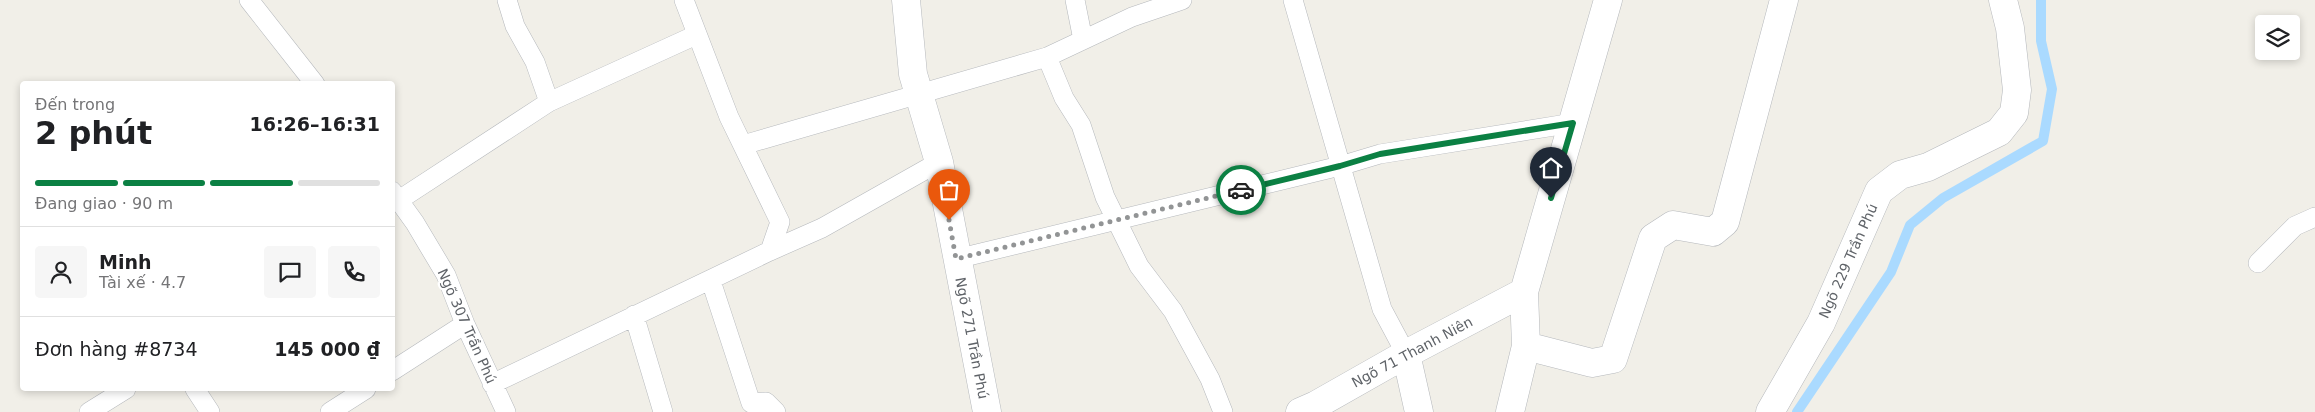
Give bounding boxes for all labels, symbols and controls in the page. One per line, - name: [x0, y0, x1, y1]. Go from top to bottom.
- map controls: [2255, 15, 2300, 60]
- button: layers: [2255, 15, 2300, 60]
- text: Đến trong: [35, 95, 115, 114]
- text: 16:26–16:31: [250, 113, 380, 135]
- text: 2 phút: [35, 114, 152, 152]
- pin: [1530, 147, 1572, 198]
- icon: home: [1537, 154, 1565, 182]
- courier: [1216, 165, 1266, 215]
- pin: [928, 169, 970, 220]
- icon: bag: [935, 176, 963, 204]
- icon: car: [1227, 176, 1255, 204]
- text: Đang giao · 90 m: [35, 194, 173, 213]
- street label: Ngõ 229 Trần Phú: [1815, 201, 1881, 321]
- button: person: [35, 246, 87, 298]
- button: chat: [264, 246, 316, 298]
- button: phone: [328, 246, 380, 298]
- text: Minh: [99, 251, 151, 273]
- street label: Ngõ 307 Trần Phú: [434, 266, 500, 386]
- text: Tài xế · 4.7: [99, 273, 186, 292]
- street label: Ngõ 271 Trần Phú: [952, 276, 992, 400]
- street label: Ngõ 71 Thanh Niên: [1349, 313, 1475, 391]
- text: Đơn hàng #8734: [35, 338, 198, 360]
- text: 145 000 ₫: [274, 338, 380, 360]

